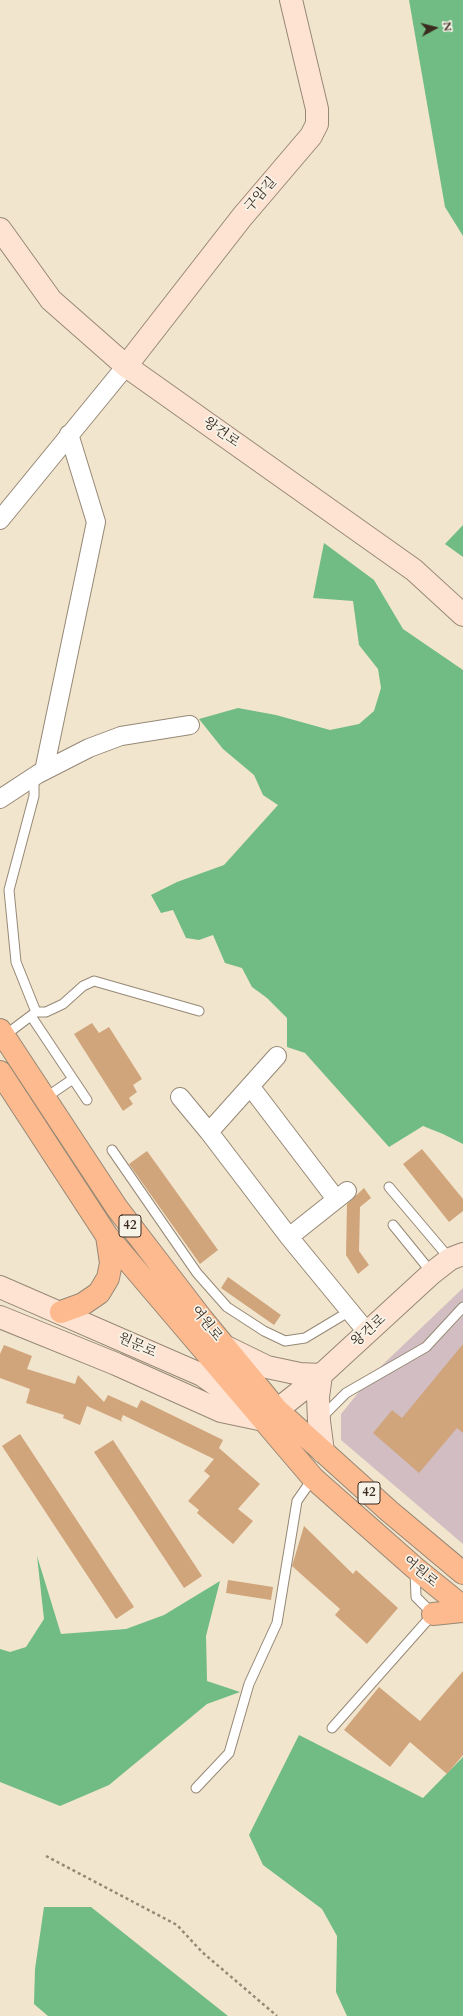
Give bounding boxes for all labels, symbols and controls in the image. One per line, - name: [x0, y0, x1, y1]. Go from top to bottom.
- north arrow: [415, 8, 455, 48]
- text: N: [439, 21, 455, 32]
- street label: 구암길: [241, 174, 281, 216]
- street label: 왕건로: [200, 414, 242, 452]
- road number: 42: [119, 1215, 141, 1237]
- street label: 여원로: [187, 1303, 225, 1345]
- street label: 왕건로: [348, 1311, 390, 1351]
- street label: 원문로: [115, 1330, 159, 1362]
- road number: 42: [358, 1482, 380, 1504]
- street label: 여원로: [399, 1553, 441, 1591]

